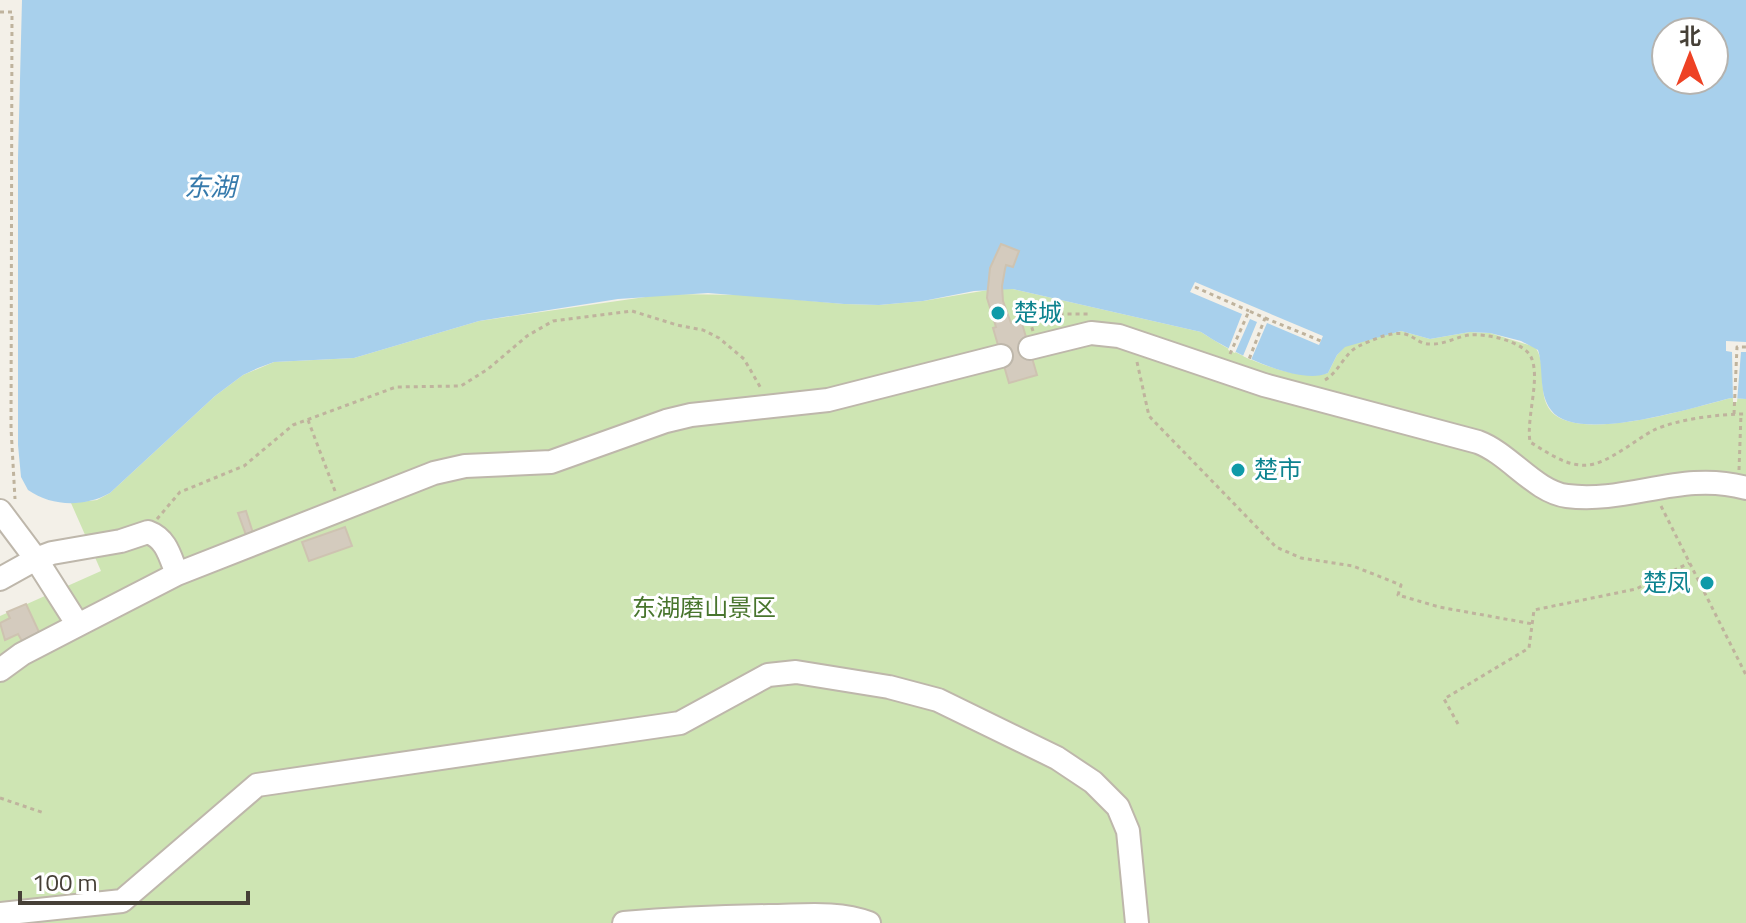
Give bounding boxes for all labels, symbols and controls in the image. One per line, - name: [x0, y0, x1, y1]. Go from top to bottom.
- north arrow: [1650, 16, 1730, 96]
- text: 北: [1679, 19, 1701, 53]
- water label: 东湖: [184, 167, 240, 206]
- place label: 楚城: [1014, 294, 1062, 330]
- marker: 楚城: [989, 304, 1007, 322]
- place label: 楚市: [1254, 451, 1302, 487]
- marker: 楚市: [1229, 461, 1247, 479]
- place label: 楚凤: [1643, 564, 1691, 600]
- marker: 楚凤: [1698, 574, 1716, 592]
- park label: 东湖磨山景区: [632, 589, 776, 625]
- scale bar: [20, 855, 248, 905]
- text: 100 m: [32, 864, 98, 900]

